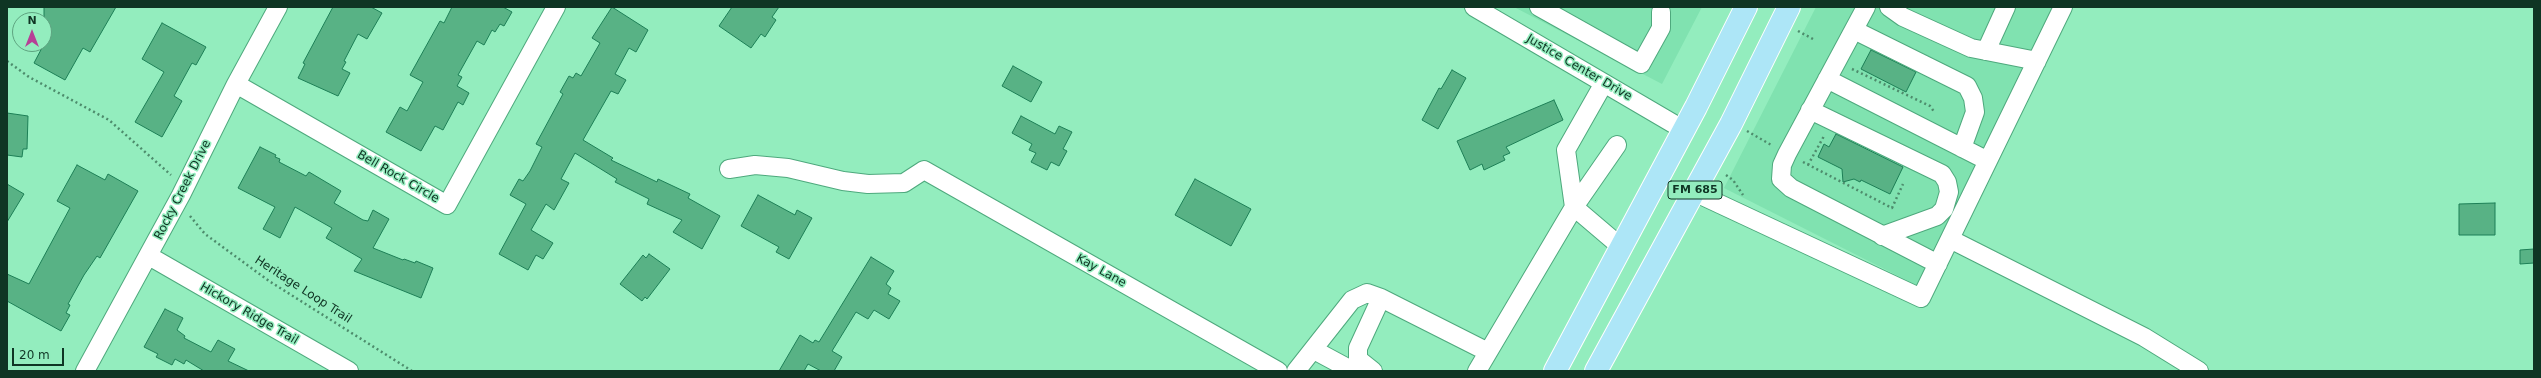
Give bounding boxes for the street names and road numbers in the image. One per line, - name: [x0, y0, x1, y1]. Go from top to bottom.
- street label: Justice Center Drive: [1524, 32, 1634, 104]
- street label: Rocky Creek Drive: [152, 138, 214, 242]
- street label: Bell Rock Circle: [354, 148, 442, 206]
- road number: FM 685: [1668, 181, 1722, 199]
- street label: Kay Lane: [1073, 251, 1129, 291]
- street label: Heritage Loop Trail: [252, 253, 354, 327]
- street label: Hickory Ridge Trail: [197, 280, 301, 348]

